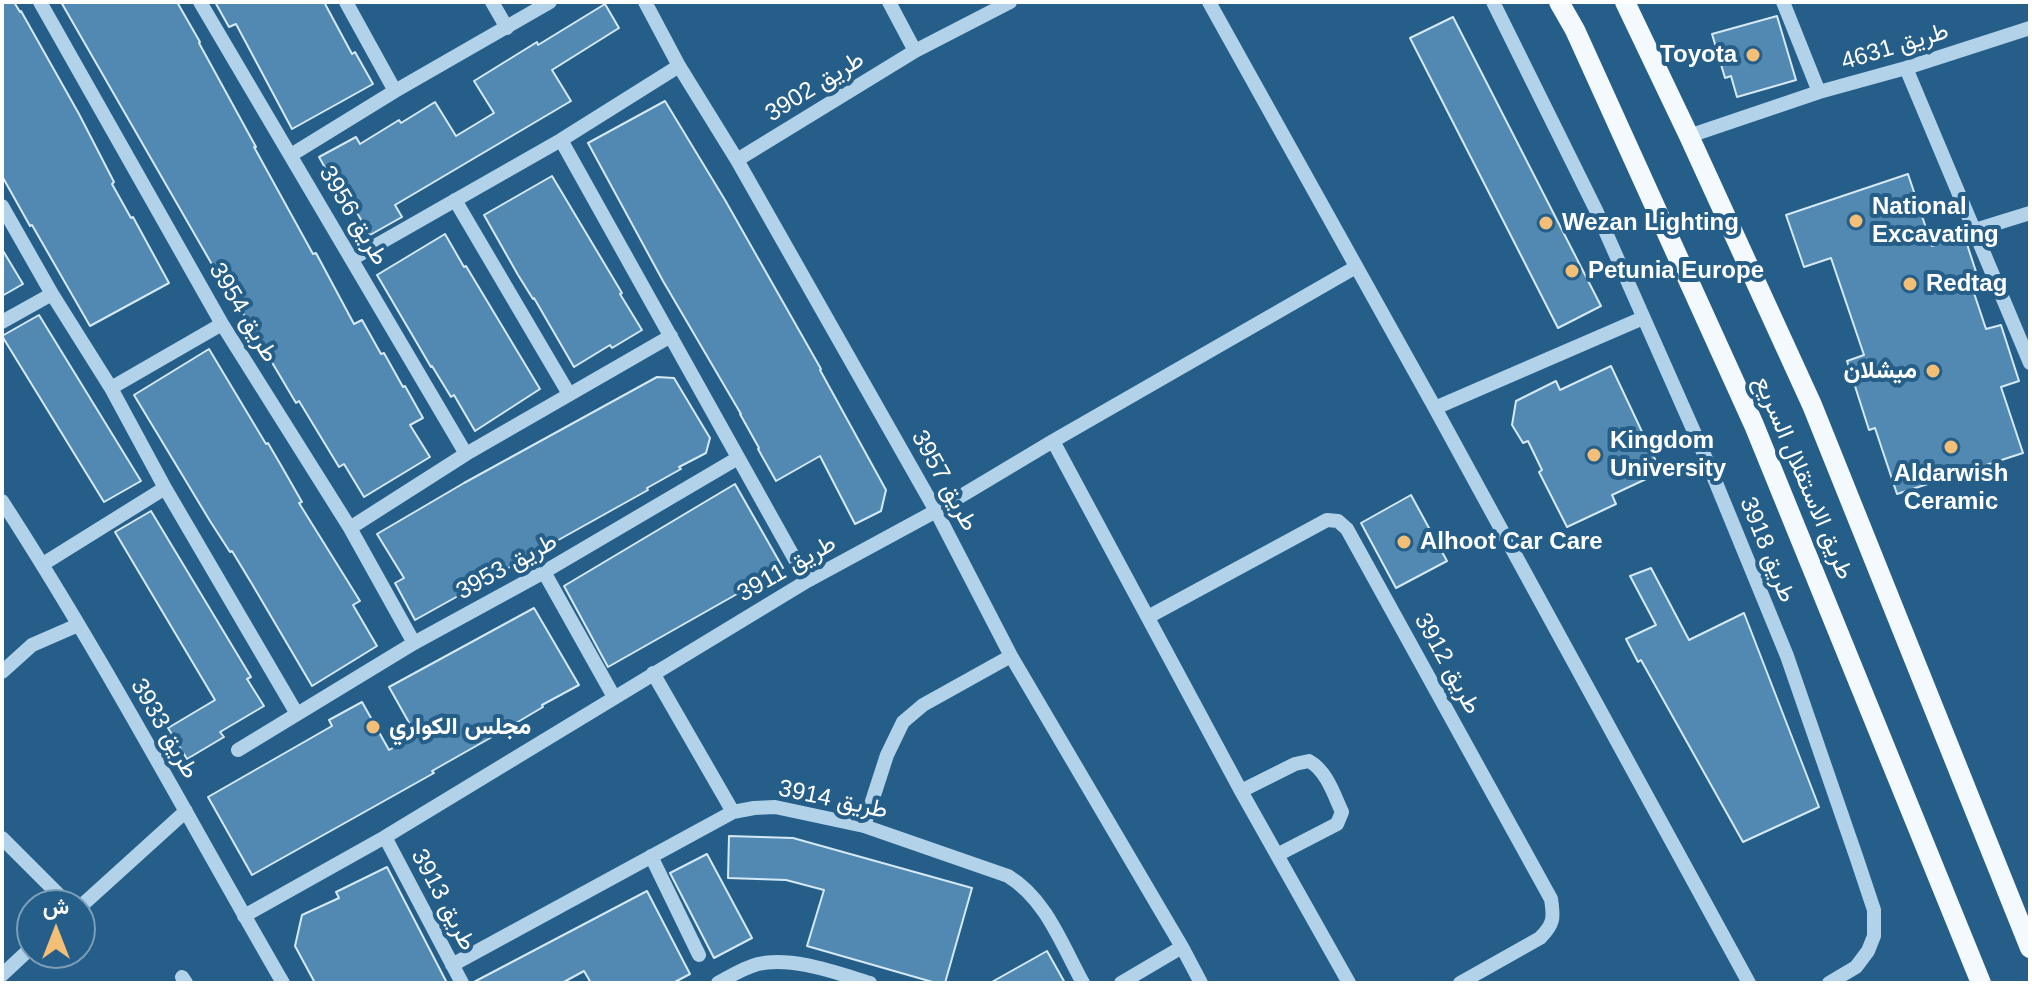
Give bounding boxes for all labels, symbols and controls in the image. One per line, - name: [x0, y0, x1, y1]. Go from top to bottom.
- street label: طريق 4631: [1838, 17, 1952, 77]
- place label: Toyota: [1660, 41, 1737, 69]
- street label: طريق 3902: [760, 45, 870, 129]
- marker: Toyota: [1744, 46, 1762, 64]
- street label: طريق 3956: [312, 161, 394, 271]
- place label: National Excavating: [1872, 193, 1999, 249]
- place label: Wezan Lighting: [1562, 209, 1739, 237]
- marker: National Excavating: [1847, 212, 1865, 230]
- marker: Wezan Lighting: [1537, 214, 1555, 232]
- place label: Petunia Europe: [1588, 257, 1764, 285]
- street label: طريق 3954: [202, 258, 284, 368]
- marker: Petunia Europe: [1563, 262, 1581, 280]
- place label: Redtag: [1926, 270, 2007, 298]
- marker: Redtag: [1901, 275, 1919, 293]
- place label: ميشلان: [1844, 357, 1917, 385]
- marker: ميشلان: [1924, 362, 1942, 380]
- street label: طريق الاستقلال السريع: [1747, 372, 1859, 584]
- street label: طريق 3957: [905, 426, 983, 536]
- place label: Kingdom University: [1610, 427, 1726, 483]
- marker: Aldarwish Ceramic: [1942, 438, 1960, 456]
- marker: Kingdom University: [1585, 446, 1603, 464]
- place label: Aldarwish Ceramic: [1894, 460, 2008, 516]
- street label: طريق 3918: [1733, 493, 1801, 607]
- street label: طريق 3953: [452, 528, 562, 606]
- place label: Alhoot Car Care: [1420, 528, 1603, 556]
- street label: طريق 3911: [733, 529, 841, 609]
- marker: Alhoot Car Care: [1395, 533, 1413, 551]
- street label: طريق 3912: [1408, 609, 1486, 719]
- street label: طريق 3933: [124, 674, 204, 784]
- place label: مجلس الكواري: [389, 713, 531, 741]
- marker: مجلس الكواري: [364, 718, 382, 736]
- street label: طريق 3914: [776, 774, 890, 826]
- street label: طريق 3913: [404, 844, 482, 956]
- north arrow: [16, 889, 96, 969]
- text: ش: [43, 894, 69, 919]

